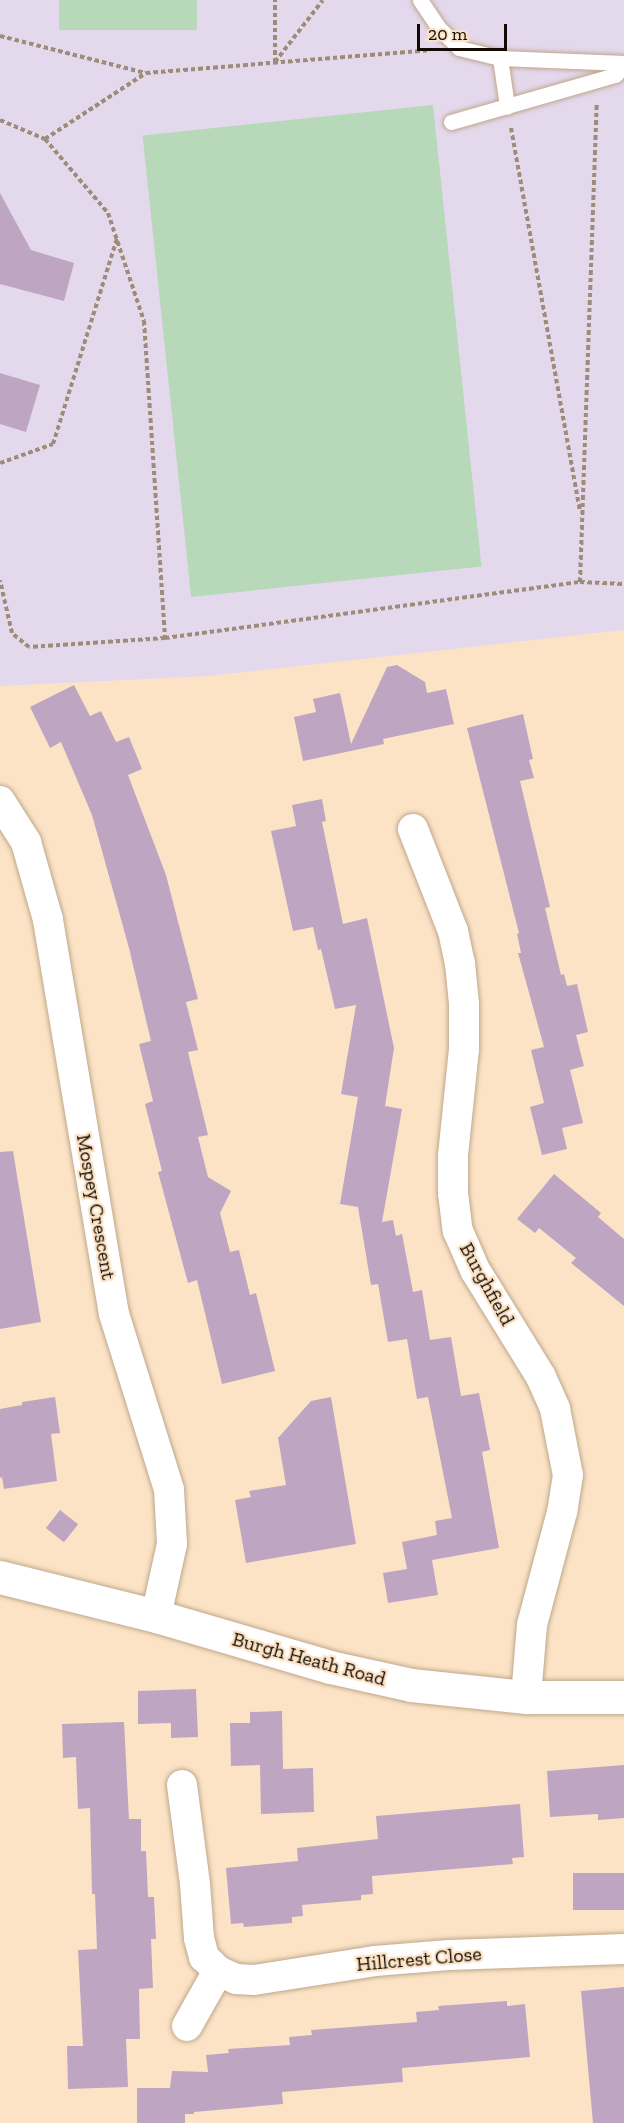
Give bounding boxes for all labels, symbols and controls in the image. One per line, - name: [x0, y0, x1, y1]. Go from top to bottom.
- scale bar: [420, 12, 510, 50]
- text: 20 m: [428, 23, 467, 45]
- street label: Mospey Crescent: [71, 1132, 121, 1282]
- street label: Burghfield: [454, 1238, 520, 1330]
- street label: Burgh Heath Road: [229, 1627, 389, 1691]
- street label: Hillcrest Close: [355, 1942, 483, 1976]

